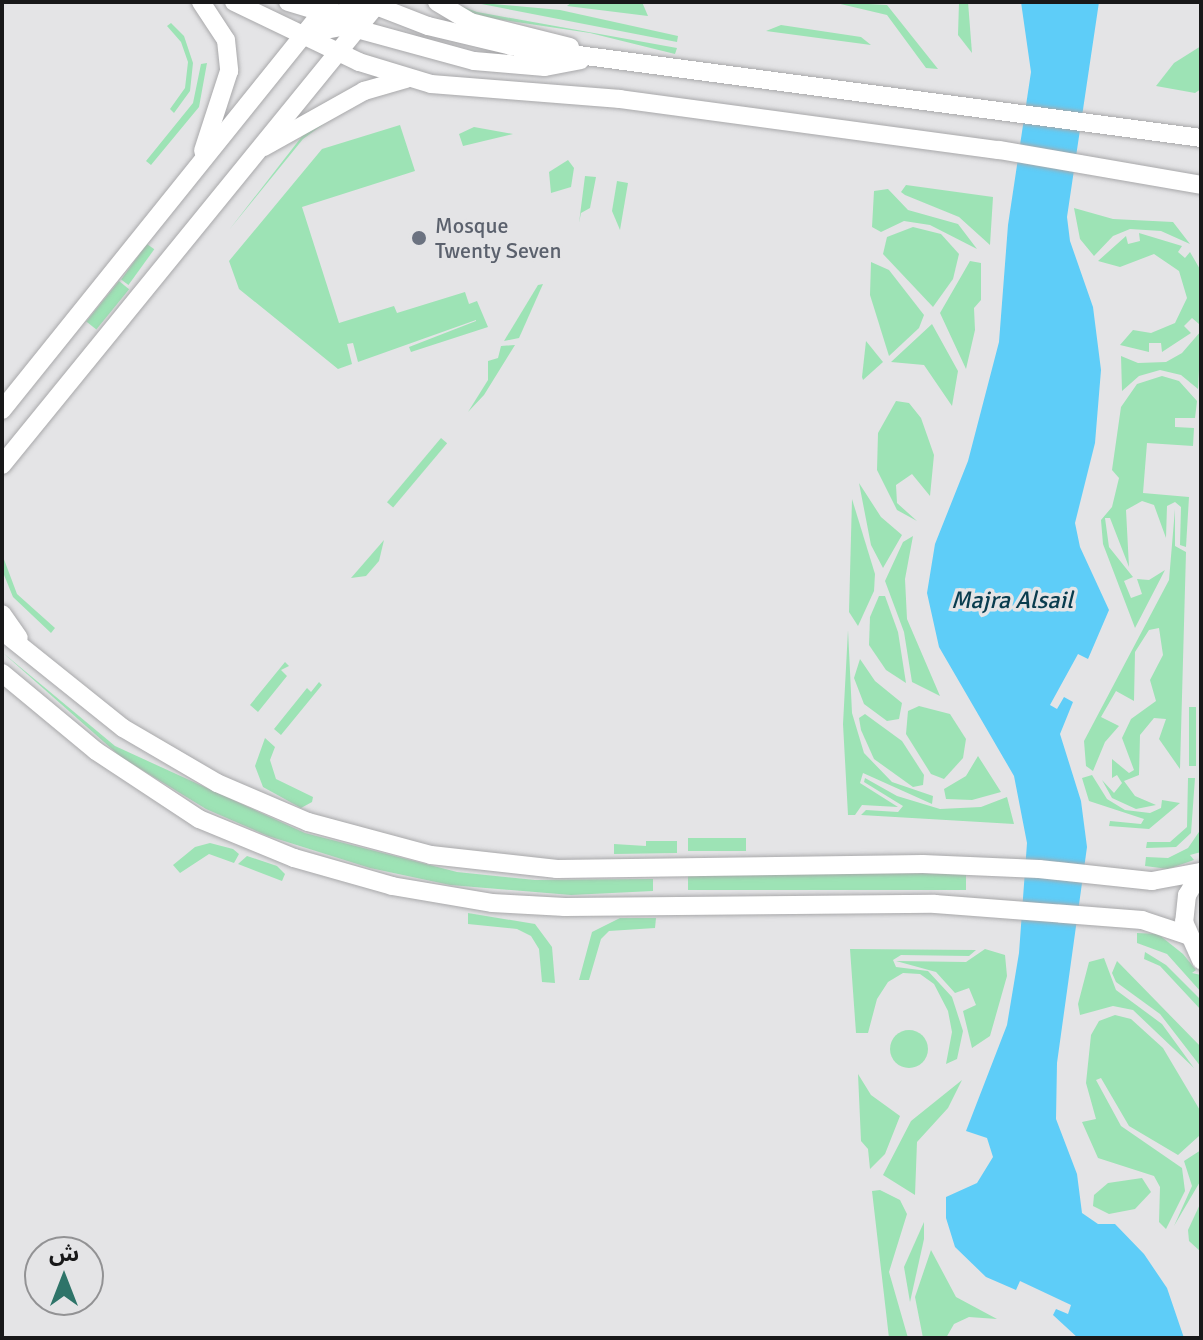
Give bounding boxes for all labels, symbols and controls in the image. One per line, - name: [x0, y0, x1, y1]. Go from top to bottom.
- place label: Mosque Twenty Seven: [435, 212, 562, 264]
- marker: Mosque Twenty Seven: [410, 229, 428, 247]
- water label: Majra Alsail: [951, 587, 1073, 615]
- north arrow: [24, 1236, 104, 1316]
- text: ش: [49, 1240, 79, 1267]

